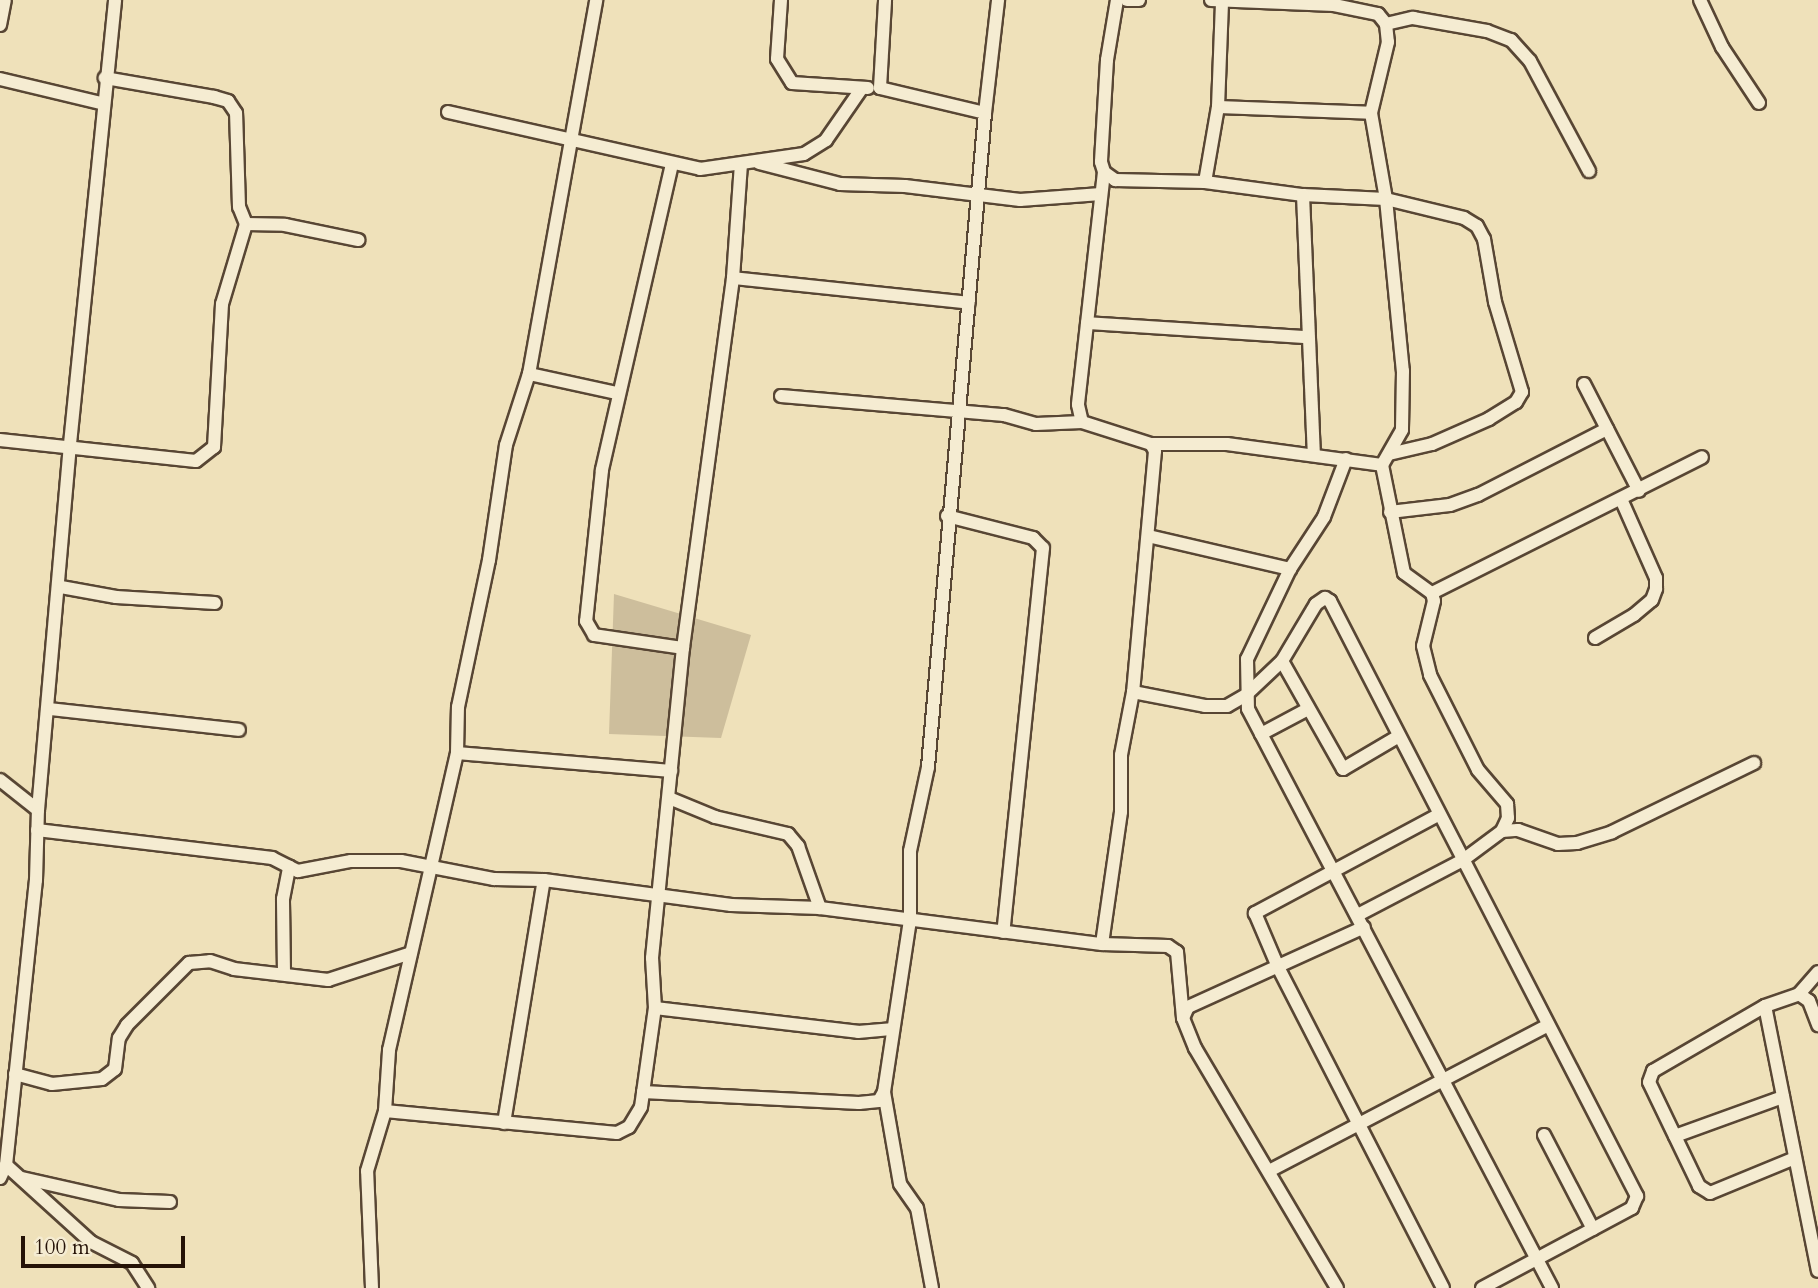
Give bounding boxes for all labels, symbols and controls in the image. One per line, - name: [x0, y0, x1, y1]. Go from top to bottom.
- scale bar: [24, 1222, 189, 1266]
- text: 100 m: [34, 1233, 90, 1262]

